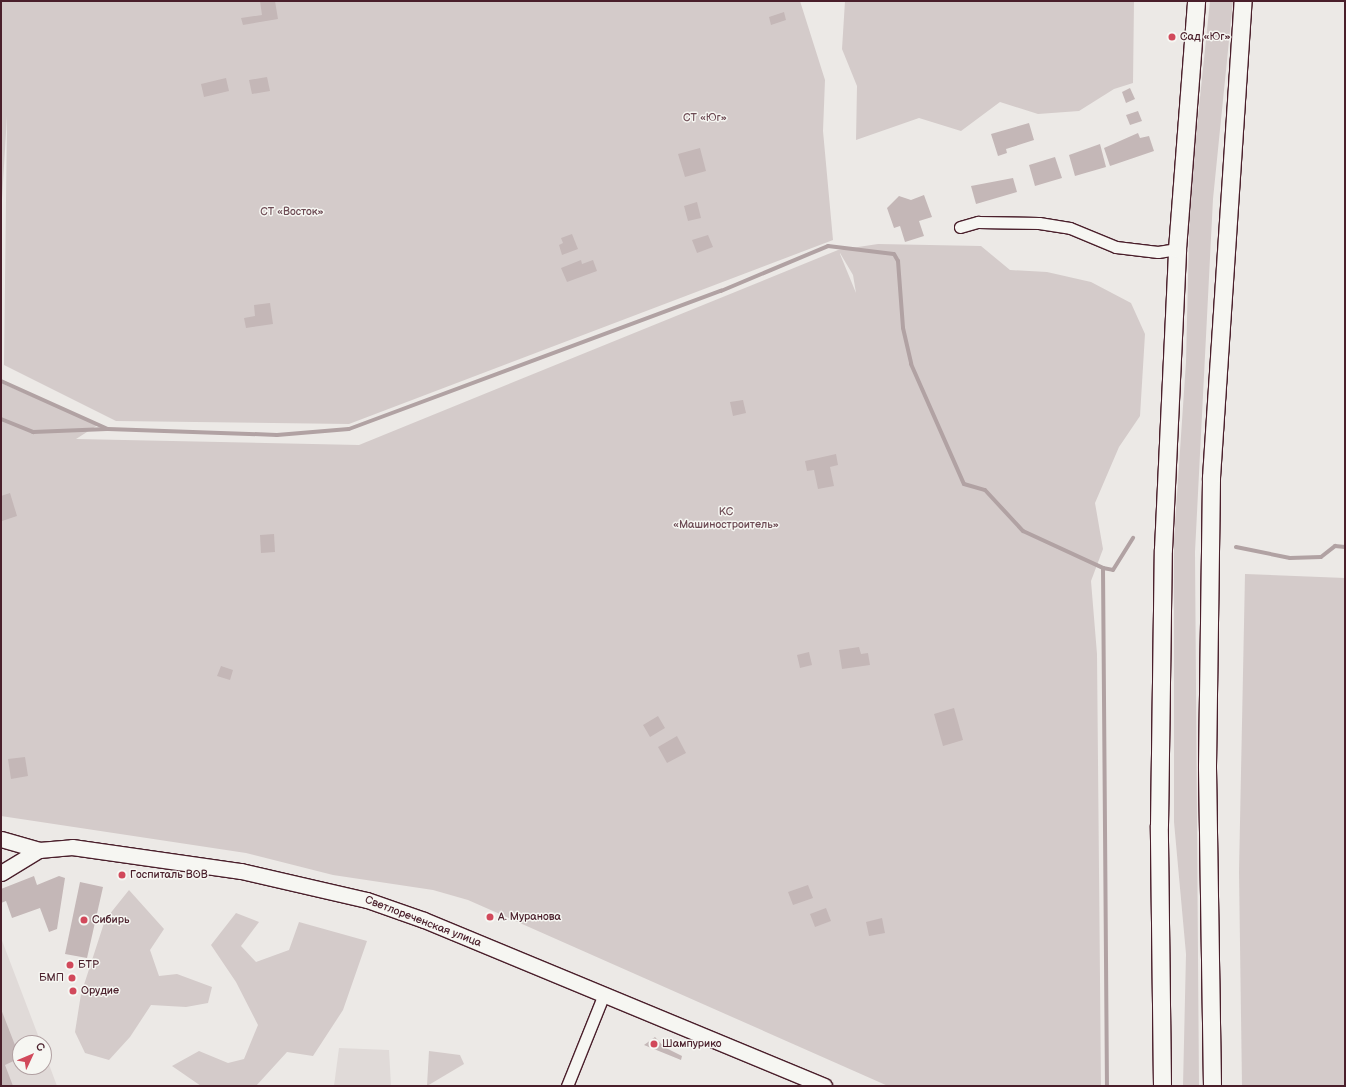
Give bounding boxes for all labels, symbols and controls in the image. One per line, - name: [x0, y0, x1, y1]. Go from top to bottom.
- place label: Сад «Юг»: [1180, 30, 1231, 44]
- marker: Сад «Юг»: [1167, 32, 1177, 42]
- park label: СТ «Юг»: [683, 111, 727, 125]
- park label: СТ «Восток»: [260, 205, 324, 219]
- park label: КС «Машиностроитель»: [673, 506, 779, 532]
- place label: Госпиталь ВОВ: [130, 868, 208, 882]
- marker: Госпиталь ВОВ: [117, 870, 127, 880]
- street label: Светлореченская улица: [363, 894, 483, 950]
- place label: А. Муранова: [498, 910, 561, 924]
- marker: А. Муранова: [485, 912, 495, 922]
- place label: Сибирь: [92, 913, 129, 927]
- marker: Сибирь: [79, 915, 89, 925]
- place label: БТР: [78, 958, 99, 972]
- marker: БТР: [65, 960, 75, 970]
- place label: БМП: [39, 971, 64, 985]
- marker: БМП: [67, 973, 77, 983]
- place label: Орудие: [81, 984, 119, 998]
- marker: Орудие: [68, 986, 78, 996]
- north arrow: [12, 1035, 52, 1075]
- place label: Шампурико: [662, 1037, 722, 1051]
- marker: Шампурико: [649, 1039, 659, 1049]
- text: С: [33, 1040, 48, 1054]

